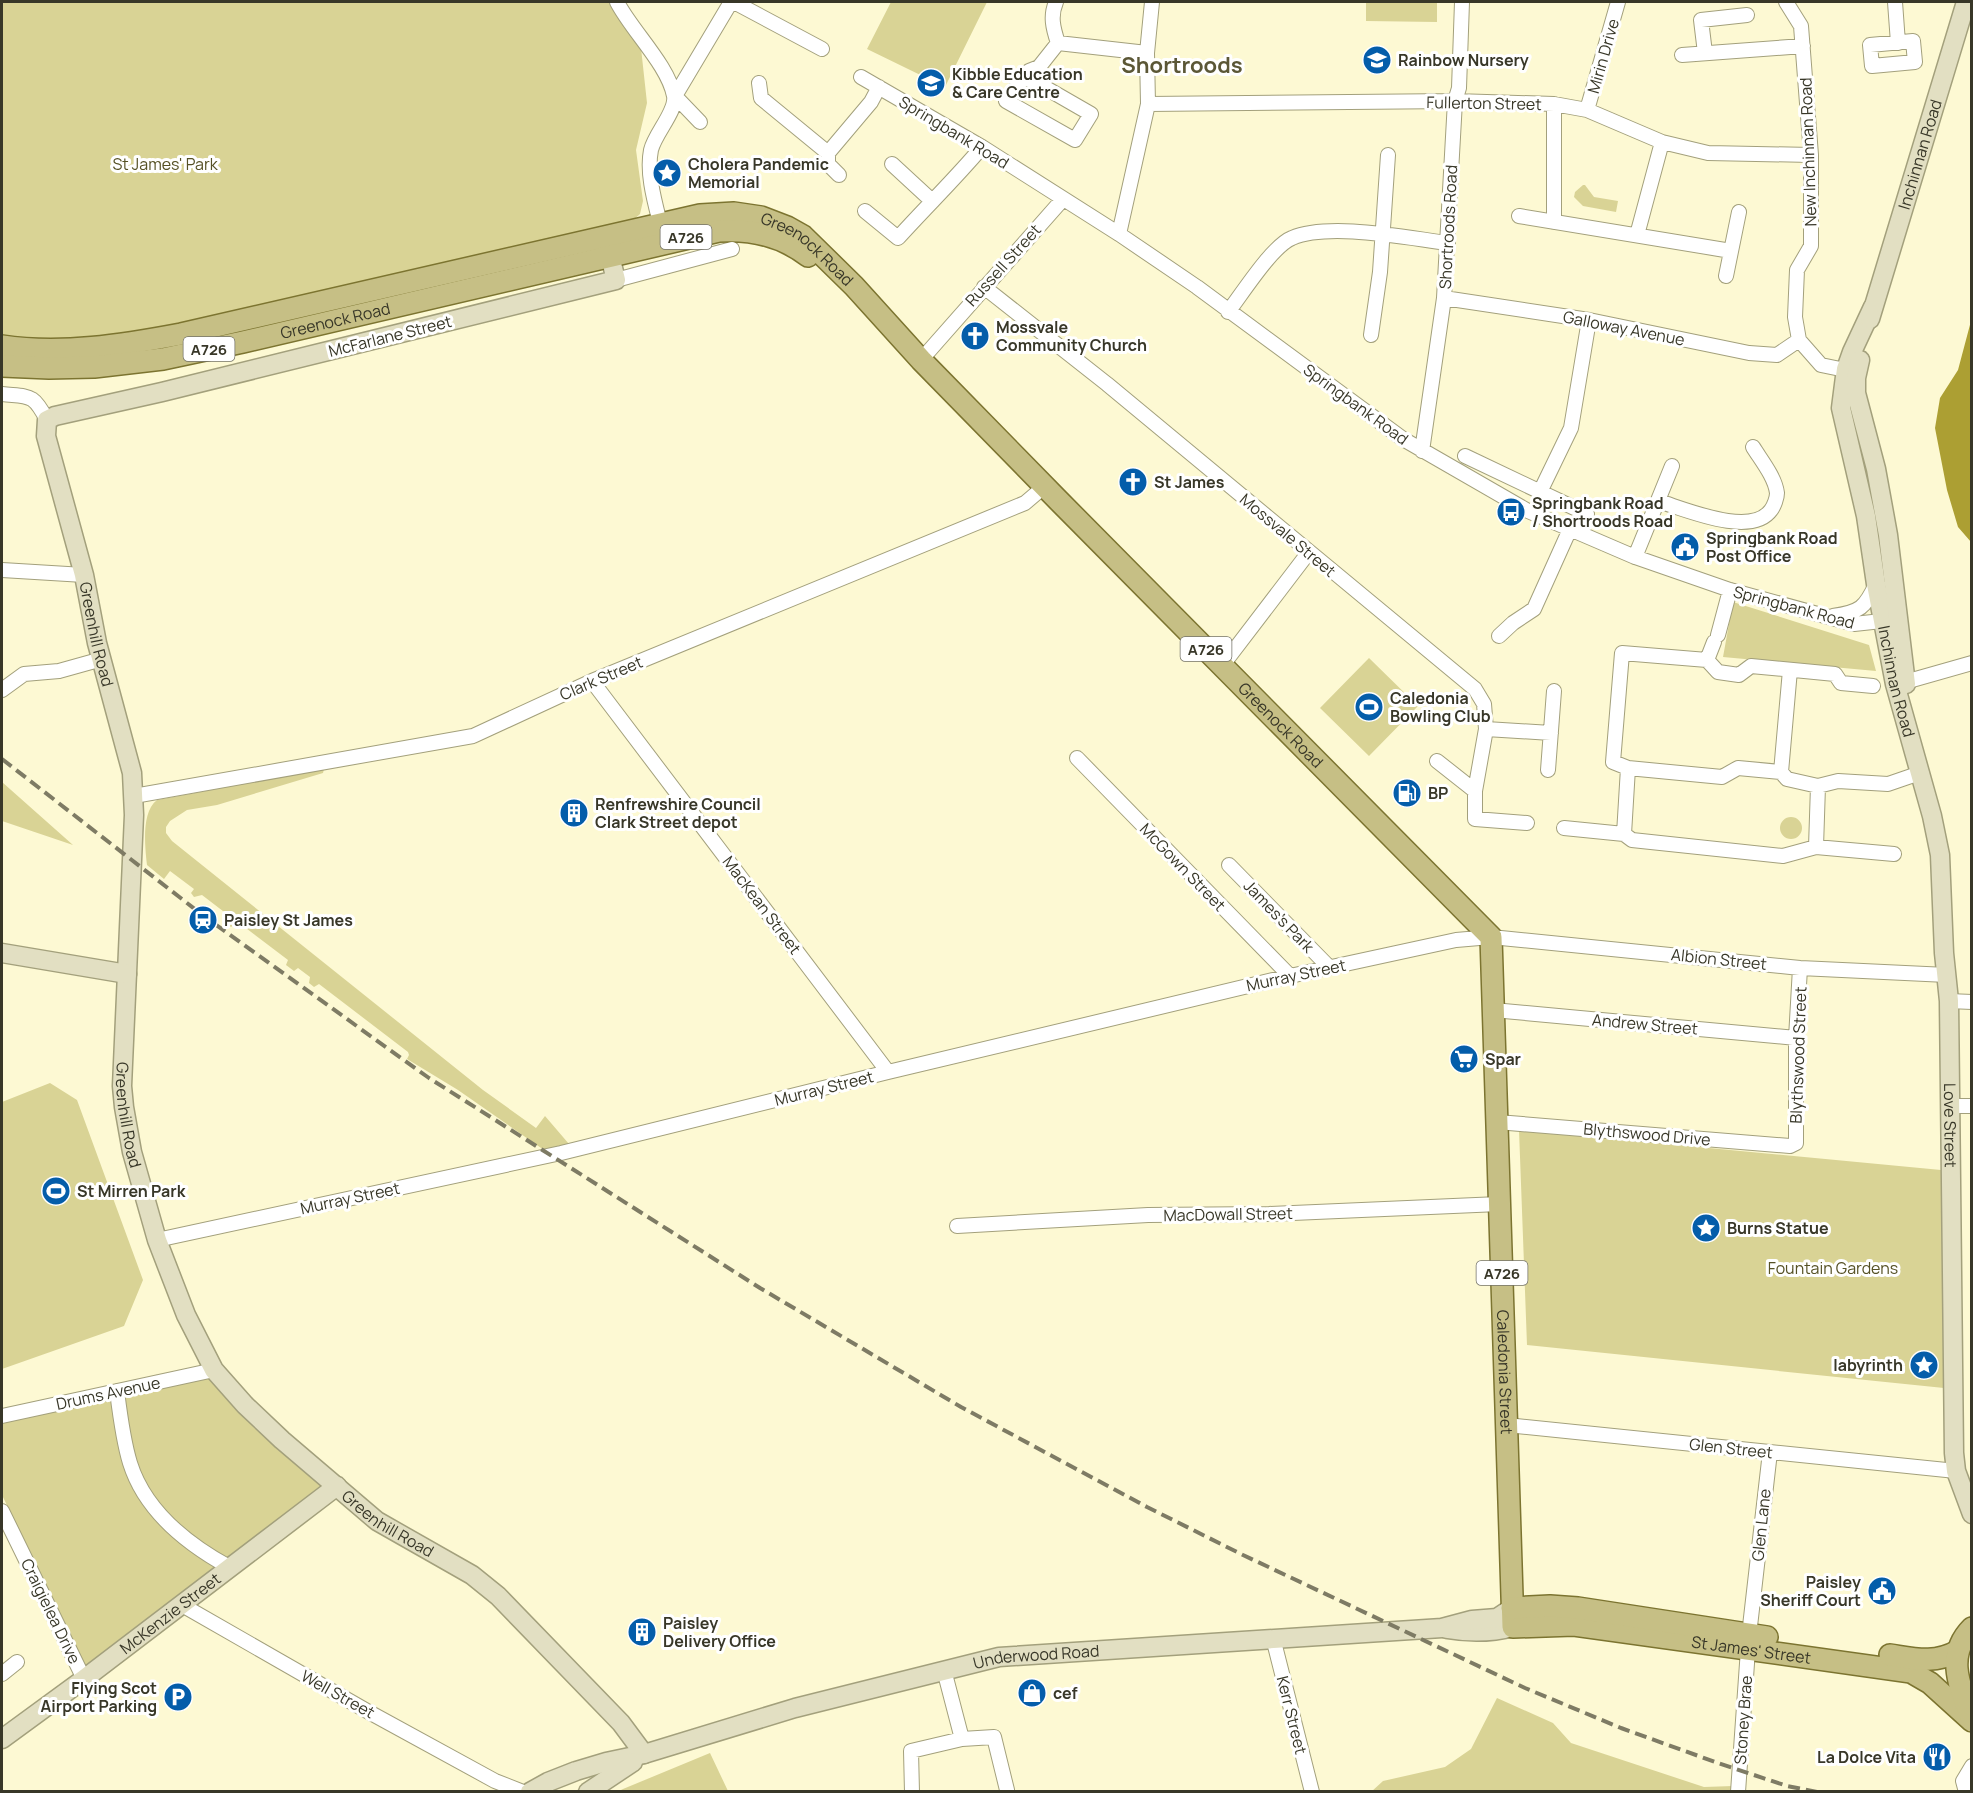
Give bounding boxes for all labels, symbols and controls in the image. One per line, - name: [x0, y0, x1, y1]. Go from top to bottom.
- street label: Mirin Drive: [1582, 16, 1624, 96]
- school or university icon: Rainbow Nursery: [1361, 44, 1393, 76]
- place label: Rainbow Nursery: [1398, 49, 1529, 71]
- district label: Shortroods: [1121, 50, 1243, 80]
- place label: Kibble Education & Care Centre: [952, 63, 1083, 103]
- school or university icon: Kibble Education & Care Centre: [915, 67, 947, 99]
- street label: New Inchinnan Road: [1794, 77, 1822, 227]
- street label: Springbank Road: [895, 90, 1013, 174]
- street label: Fullerton Street: [1426, 91, 1542, 115]
- street label: Inchinnan Road: [1893, 97, 1947, 212]
- park label: St James' Park: [112, 153, 219, 175]
- place label: Cholera Pandemic Memorial: [688, 153, 829, 193]
- place icon: Cholera Pandemic Memorial: [651, 157, 683, 189]
- street label: Shortroods Road: [1434, 164, 1462, 290]
- street label: Greenock Road: [758, 207, 858, 291]
- street label: Russell Street: [960, 219, 1046, 311]
- road number: A726: [660, 225, 712, 249]
- street label: Greenock Road: [278, 297, 392, 344]
- street label: Galloway Avenue: [1561, 305, 1687, 351]
- street label: McFarlane Street: [326, 310, 454, 362]
- place label: Mossvale Community Church: [996, 316, 1147, 356]
- church icon: Mossvale Community Church: [959, 320, 991, 352]
- road number: A726: [184, 337, 234, 361]
- street label: Springbank Road: [1299, 358, 1413, 450]
- church icon: St James: [1117, 466, 1149, 498]
- place label: St James: [1154, 471, 1225, 493]
- street label: Mossvale Street: [1235, 488, 1341, 582]
- place label: Springbank Road / Shortroods Road: [1532, 492, 1673, 532]
- bus stop icon: Springbank Road / Shortroods Road: [1495, 496, 1527, 528]
- place label: Springbank Road Post Office: [1706, 527, 1838, 567]
- public building icon: Springbank Road Post Office: [1669, 531, 1701, 563]
- street label: Greenhill Road: [75, 580, 119, 689]
- street label: Springbank Road: [1731, 580, 1857, 634]
- street label: Inchinnan Road: [1873, 624, 1920, 740]
- road number: A726: [1180, 637, 1232, 661]
- street label: Clark Street: [556, 651, 646, 705]
- street label: Greenock Road: [1234, 677, 1328, 772]
- place label: Caledonia Bowling Club: [1390, 687, 1491, 727]
- sports icon: Caledonia Bowling Club: [1353, 691, 1385, 723]
- fuel station icon: BP: [1391, 777, 1423, 809]
- place label: BP: [1428, 782, 1448, 804]
- place label: Renfrewshire Council Clark Street depot: [595, 793, 761, 833]
- building icon: Renfrewshire Council Clark Street depot: [558, 797, 590, 829]
- street label: McGown Street: [1135, 818, 1231, 916]
- street label: MacKean Street: [718, 851, 806, 959]
- street label: James's Park: [1239, 875, 1320, 958]
- station icon: Paisley St James: [187, 904, 219, 936]
- place label: Paisley St James: [224, 909, 353, 931]
- street label: Albion Street: [1670, 943, 1768, 975]
- street label: Murray Street: [1244, 954, 1348, 996]
- street label: Blythswood Street: [1785, 986, 1811, 1124]
- street label: Andrew Street: [1591, 1008, 1699, 1040]
- supermarket icon: Spar: [1448, 1043, 1480, 1075]
- place label: Spar: [1485, 1048, 1521, 1070]
- street label: Greenhill Road: [111, 1062, 147, 1170]
- street label: Murray Street: [772, 1065, 876, 1111]
- street label: Love Street: [1939, 1083, 1962, 1168]
- street label: Blythswood Drive: [1582, 1117, 1712, 1151]
- sports icon: St Mirren Park: [40, 1175, 72, 1207]
- street label: Murray Street: [298, 1177, 402, 1219]
- place label: St Mirren Park: [77, 1180, 186, 1202]
- street label: MacDowall Street: [1163, 1202, 1293, 1226]
- place icon: Burns Statue: [1690, 1212, 1722, 1244]
- place label: Burns Statue: [1727, 1217, 1829, 1239]
- park label: Fountain Gardens: [1768, 1257, 1898, 1279]
- road number: A726: [1476, 1261, 1528, 1285]
- street label: Caledonia Street: [1492, 1309, 1518, 1435]
- place icon: labyrinth: [1908, 1349, 1940, 1381]
- place label: labyrinth: [1833, 1354, 1903, 1376]
- street label: Drums Avenue: [54, 1371, 162, 1415]
- street label: Glen Street: [1688, 1433, 1774, 1463]
- street label: Greenhill Road: [337, 1485, 438, 1562]
- street label: Glen Lane: [1746, 1488, 1776, 1562]
- street label: Craigielea Drive: [16, 1555, 86, 1667]
- street label: McKenzie Street: [115, 1568, 225, 1659]
- place label: Paisley Sheriff Court: [1760, 1571, 1861, 1611]
- public building icon: Paisley Sheriff Court: [1866, 1575, 1898, 1607]
- place label: Paisley Delivery Office: [663, 1612, 776, 1652]
- building icon: Paisley Delivery Office: [626, 1616, 658, 1648]
- street label: St James' Street: [1690, 1631, 1812, 1669]
- street label: Underwood Road: [971, 1639, 1100, 1674]
- street label: Well Street: [297, 1665, 379, 1723]
- street label: Kerr Street: [1272, 1674, 1312, 1756]
- street label: Stoney Brae: [1729, 1675, 1757, 1765]
- place label: Flying Scot Airport Parking: [41, 1677, 157, 1717]
- shop icon: cef: [1016, 1677, 1048, 1709]
- parking icon: Flying Scot Airport Parking: [162, 1681, 194, 1713]
- place label: cef: [1053, 1682, 1078, 1704]
- restaurant icon: La Dolce Vita: [1921, 1741, 1953, 1773]
- place label: La Dolce Vita: [1817, 1746, 1916, 1768]

